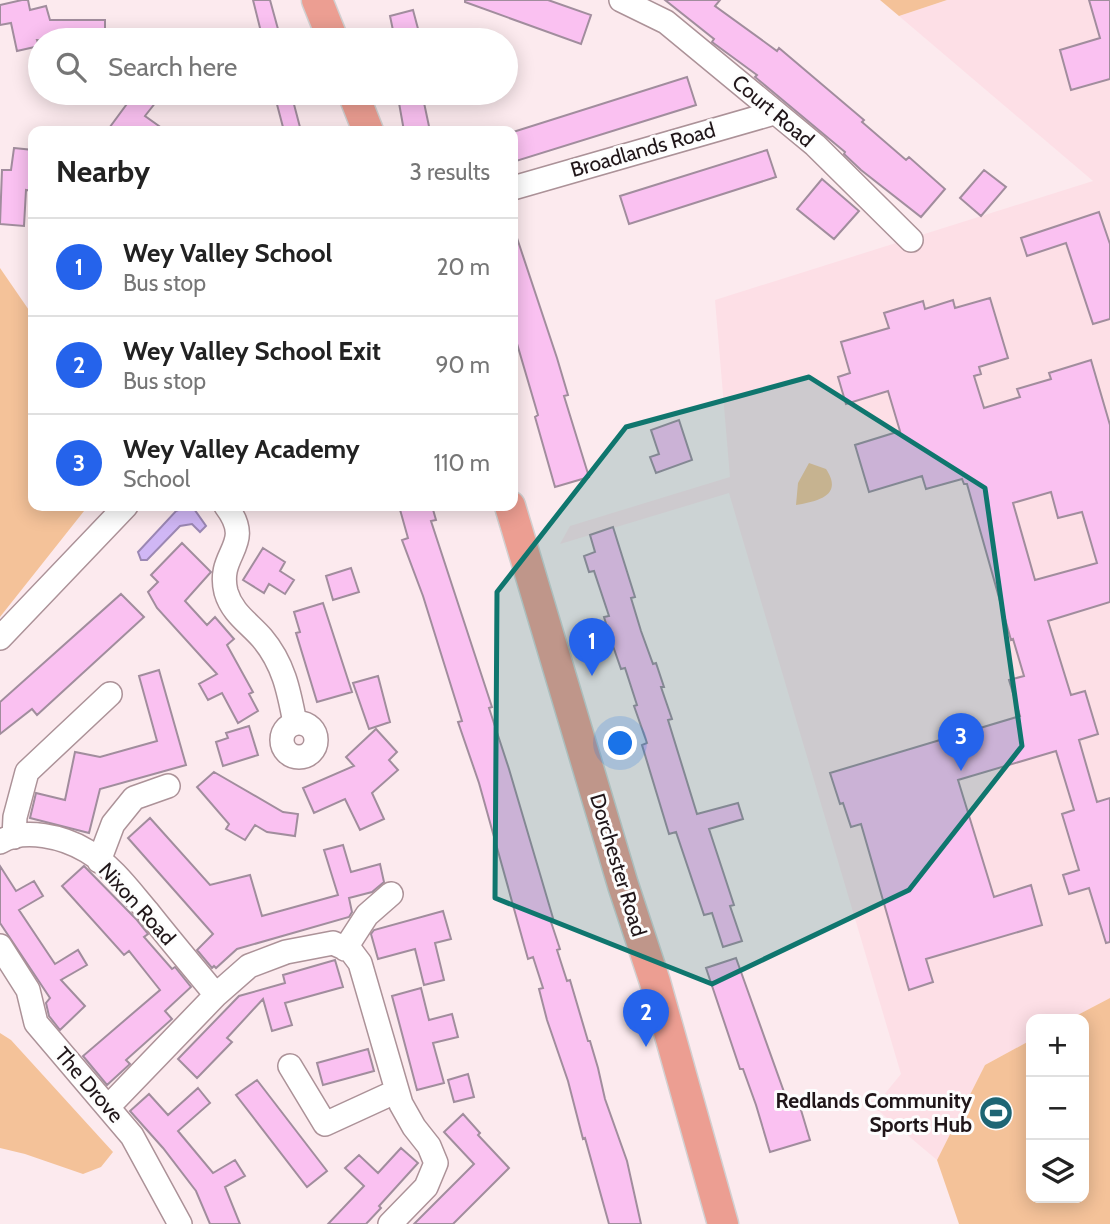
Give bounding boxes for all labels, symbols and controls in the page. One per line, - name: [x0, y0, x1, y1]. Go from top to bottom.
- search box: [28, 28, 518, 105]
- icon: search: [52, 48, 90, 86]
- text: Search here: [108, 51, 237, 83]
- street label: Court Road: [727, 69, 819, 152]
- street label: Broadlands Road: [568, 117, 718, 182]
- text: Nearby: [56, 153, 150, 190]
- text: 3 results: [409, 158, 490, 186]
- text: Wey Valley School: [123, 237, 332, 269]
- text: 1: [75, 253, 83, 281]
- text: 20 m: [437, 253, 490, 281]
- text: Bus stop: [123, 269, 206, 297]
- text: Wey Valley School Exit: [123, 335, 381, 367]
- text: 2: [73, 351, 85, 379]
- text: 90 m: [436, 351, 490, 379]
- text: Bus stop: [123, 367, 206, 395]
- text: Wey Valley Academy: [123, 433, 360, 465]
- text: 3: [73, 449, 85, 477]
- text: 110 m: [434, 449, 490, 477]
- text: School: [123, 465, 190, 493]
- pin: 1: [569, 618, 615, 676]
- pin: 3: [938, 713, 984, 771]
- your location: [603, 726, 637, 760]
- street label: Dorchester Road: [585, 790, 652, 939]
- street label: Nixon Road: [94, 857, 181, 950]
- pin: 2: [623, 989, 669, 1047]
- map controls: [1026, 1014, 1089, 1203]
- button: +: [1026, 1014, 1089, 1077]
- street label: The Drove: [50, 1042, 129, 1128]
- button: −: [1026, 1077, 1089, 1140]
- place label: Redlands Community Sports Hub: [776, 1088, 973, 1137]
- sports icon: Redlands Community Sports Hub: [977, 1094, 1015, 1132]
- button: layers: [1026, 1140, 1089, 1203]

